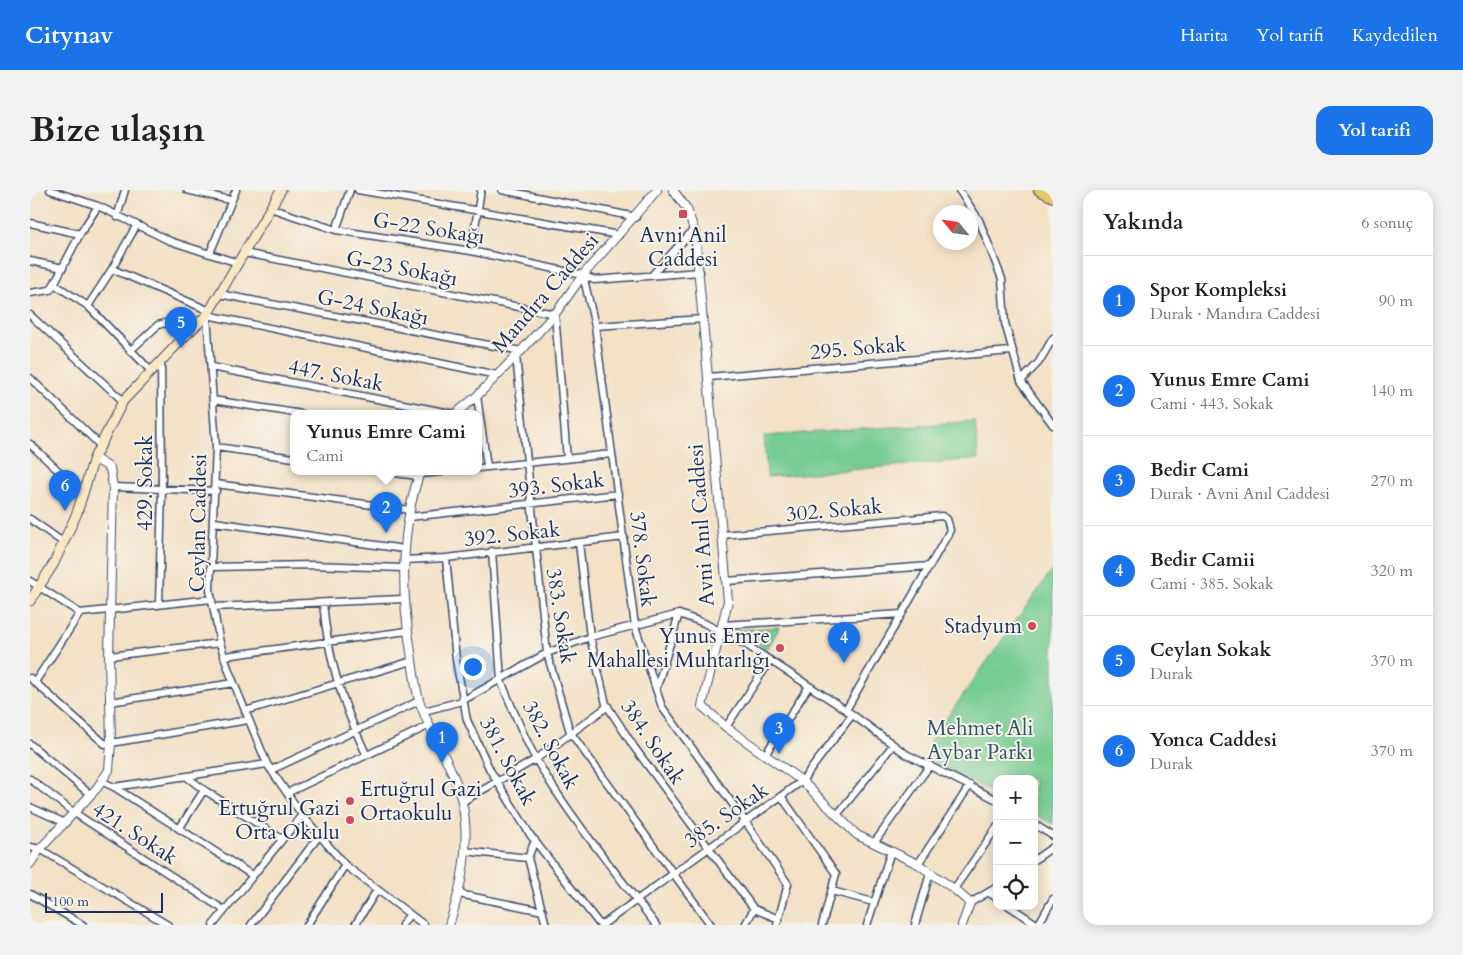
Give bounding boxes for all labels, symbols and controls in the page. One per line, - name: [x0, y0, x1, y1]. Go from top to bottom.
- text: Citynav: [25, 19, 113, 52]
- text: Harita: [1180, 23, 1228, 48]
- text: Yol tarifi: [1256, 23, 1324, 48]
- text: Kaydedilen: [1352, 23, 1438, 48]
- text: Bize ulaşın: [30, 106, 205, 154]
- button: Yol tarifi: [1316, 106, 1433, 155]
- street label: G-22 Sokağı: [371, 205, 487, 252]
- north arrow: [933, 205, 978, 250]
- marker: Avni Anil Caddesi: [677, 208, 689, 220]
- text: Yakında: [1103, 208, 1183, 237]
- text: 6 sonuç: [1361, 212, 1413, 234]
- place label: Avni Anil Caddesi: [639, 221, 727, 274]
- street label: Mandıra Caddesi: [485, 227, 606, 360]
- street label: G-23 Sokağı: [344, 243, 460, 294]
- text: Spor Kompleksi: [1150, 277, 1287, 303]
- street label: G-24 Sokağı: [315, 282, 431, 333]
- text: 1: [1115, 290, 1123, 312]
- text: 90 m: [1379, 290, 1413, 312]
- text: Durak · Mandıra Caddesi: [1150, 303, 1320, 325]
- pin: 5: [165, 307, 197, 348]
- street label: 295. Sokak: [809, 330, 908, 367]
- street label: 447. Sokak: [286, 352, 387, 399]
- text: Yunus Emre Cami: [1150, 367, 1310, 393]
- text: 2: [1115, 380, 1123, 402]
- text: 140 m: [1371, 380, 1413, 402]
- text: Cami · 443. Sokak: [1150, 393, 1273, 415]
- popup: [290, 410, 482, 475]
- text: Yunus Emre Cami: [306, 419, 466, 445]
- street label: 429. Sokak: [131, 434, 160, 531]
- street label: Avni Anıl Caddesi: [681, 443, 722, 607]
- text: Cami: [306, 445, 343, 467]
- street label: Ceylan Caddesi: [183, 453, 214, 593]
- text: Bedir Cami: [1150, 457, 1249, 483]
- street label: 393. Sokak: [506, 465, 607, 506]
- pin: 6: [49, 470, 81, 511]
- text: 3: [1115, 470, 1123, 492]
- text: 270 m: [1371, 470, 1413, 492]
- text: Durak · Avni Anıl Caddesi: [1150, 483, 1330, 505]
- pin: 2: [370, 492, 402, 533]
- street label: 302. Sokak: [785, 492, 884, 529]
- street label: 378. Sokak: [622, 509, 663, 610]
- street label: 392. Sokak: [462, 515, 562, 554]
- text: Bedir Camii: [1150, 547, 1255, 573]
- text: 4: [1115, 560, 1123, 582]
- text: 320 m: [1371, 560, 1413, 582]
- street label: 383. Sokak: [539, 566, 583, 667]
- text: Cami · 385. Sokak: [1150, 573, 1273, 595]
- place label: Stadyum: [944, 612, 1022, 641]
- marker: Stadyum: [1026, 620, 1038, 632]
- place label: Yunus Emre Mahallesi Muhtarlığı: [587, 622, 770, 675]
- pin: 4: [828, 622, 860, 663]
- text: Ceylan Sokak: [1150, 637, 1271, 663]
- marker: Yunus Emre Mahallesi Muhtarlığı: [774, 642, 786, 654]
- text: 5: [1115, 650, 1123, 672]
- text: 370 m: [1371, 650, 1413, 672]
- your location: [460, 654, 486, 680]
- text: Durak: [1150, 663, 1193, 685]
- street label: 384. Sokak: [614, 694, 692, 791]
- street label: 382. Sokak: [515, 696, 586, 795]
- street label: 381. Sokak: [472, 712, 543, 811]
- pin: 3: [763, 713, 795, 754]
- park label: Mehmet Ali Aybar Parkı: [927, 714, 1033, 767]
- pin: 1: [426, 722, 458, 763]
- text: Yonca Caddesi: [1150, 727, 1277, 753]
- text: 6: [1115, 740, 1123, 762]
- text: 370 m: [1371, 740, 1413, 762]
- text: Durak: [1150, 753, 1193, 775]
- place label: Ertuğrul Gazi Ortaokulu: [360, 775, 482, 828]
- street label: 385. Sokak: [678, 775, 775, 855]
- map controls: [993, 775, 1038, 910]
- button: +: [993, 775, 1038, 820]
- place label: Ertuğrul Gazi Orta Okulu: [218, 794, 340, 847]
- street label: 421. Sokak: [86, 795, 184, 872]
- marker: Ertuğrul Gazi Ortaokulu: [344, 795, 356, 807]
- marker: Ertuğrul Gazi Orta Okulu: [344, 814, 356, 826]
- button: −: [993, 820, 1038, 865]
- button: locate: [993, 865, 1038, 910]
- scale bar: [45, 890, 162, 913]
- text: 100 m: [52, 892, 89, 911]

